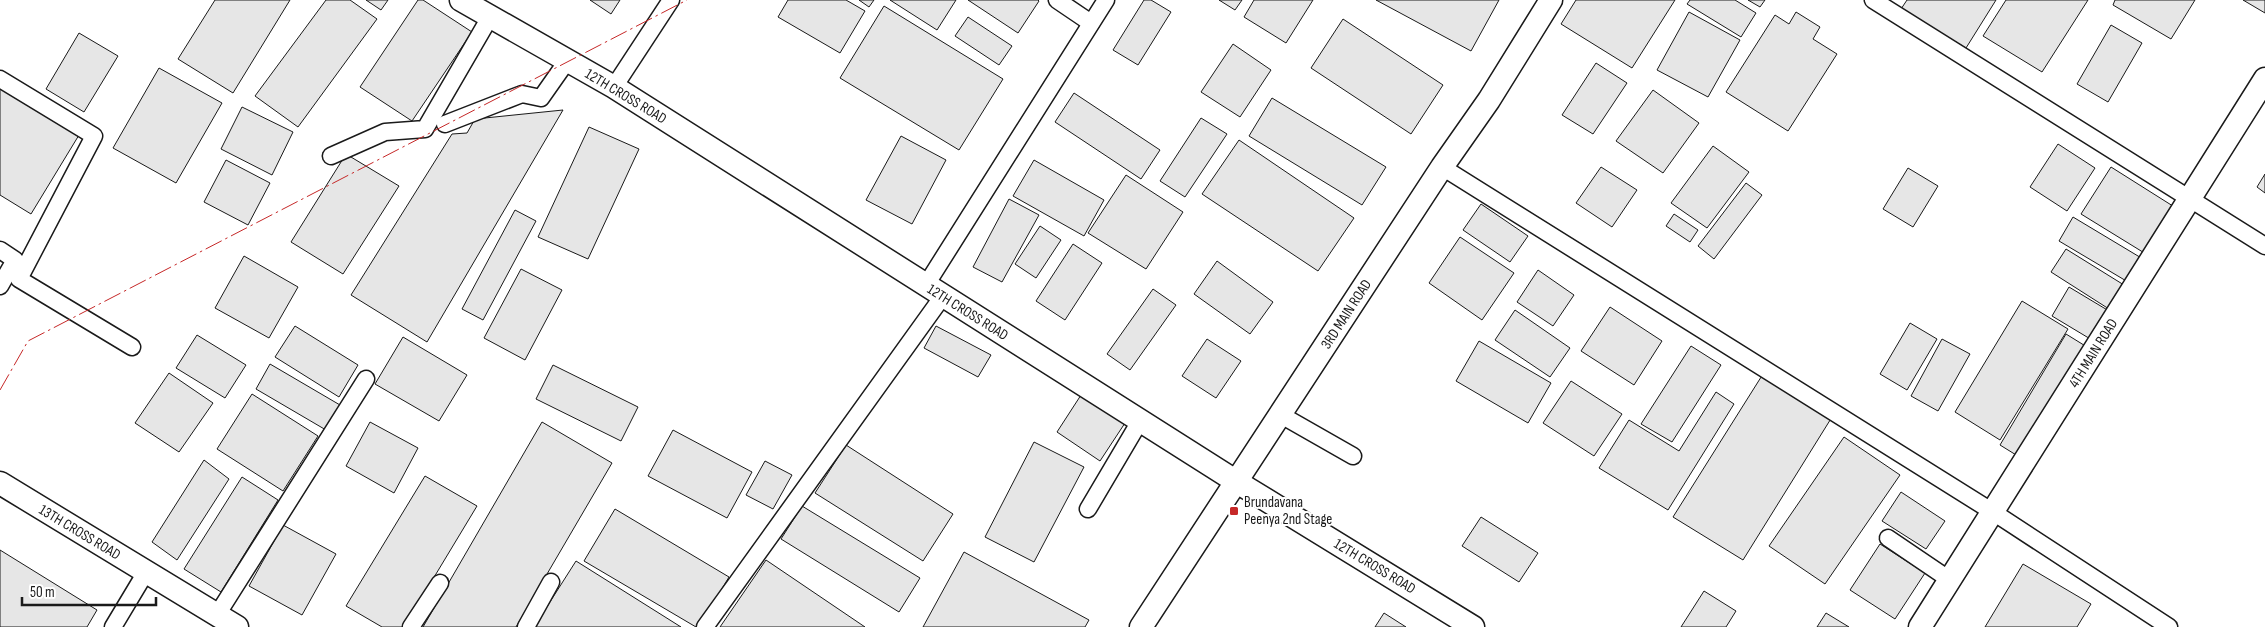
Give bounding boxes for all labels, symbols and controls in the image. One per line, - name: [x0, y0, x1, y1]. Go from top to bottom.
- street label: 12TH CROSS ROAD: [581, 65, 670, 128]
- street label: 3RD MAIN ROAD: [1317, 276, 1376, 353]
- street label: 12TH CROSS ROAD: [924, 280, 1012, 345]
- street label: 4TH MAIN ROAD: [2065, 315, 2122, 391]
- place label: Brundavana Peenya 2nd Stage: [1244, 493, 1332, 529]
- street label: 13TH CROSS ROAD: [35, 501, 124, 564]
- marker: Brundavana Peenya 2nd Stage: [1228, 505, 1240, 517]
- street label: 12TH CROSS ROAD: [1330, 535, 1419, 598]
- scale bar: [22, 574, 156, 606]
- text: 50 m: [30, 583, 55, 602]

